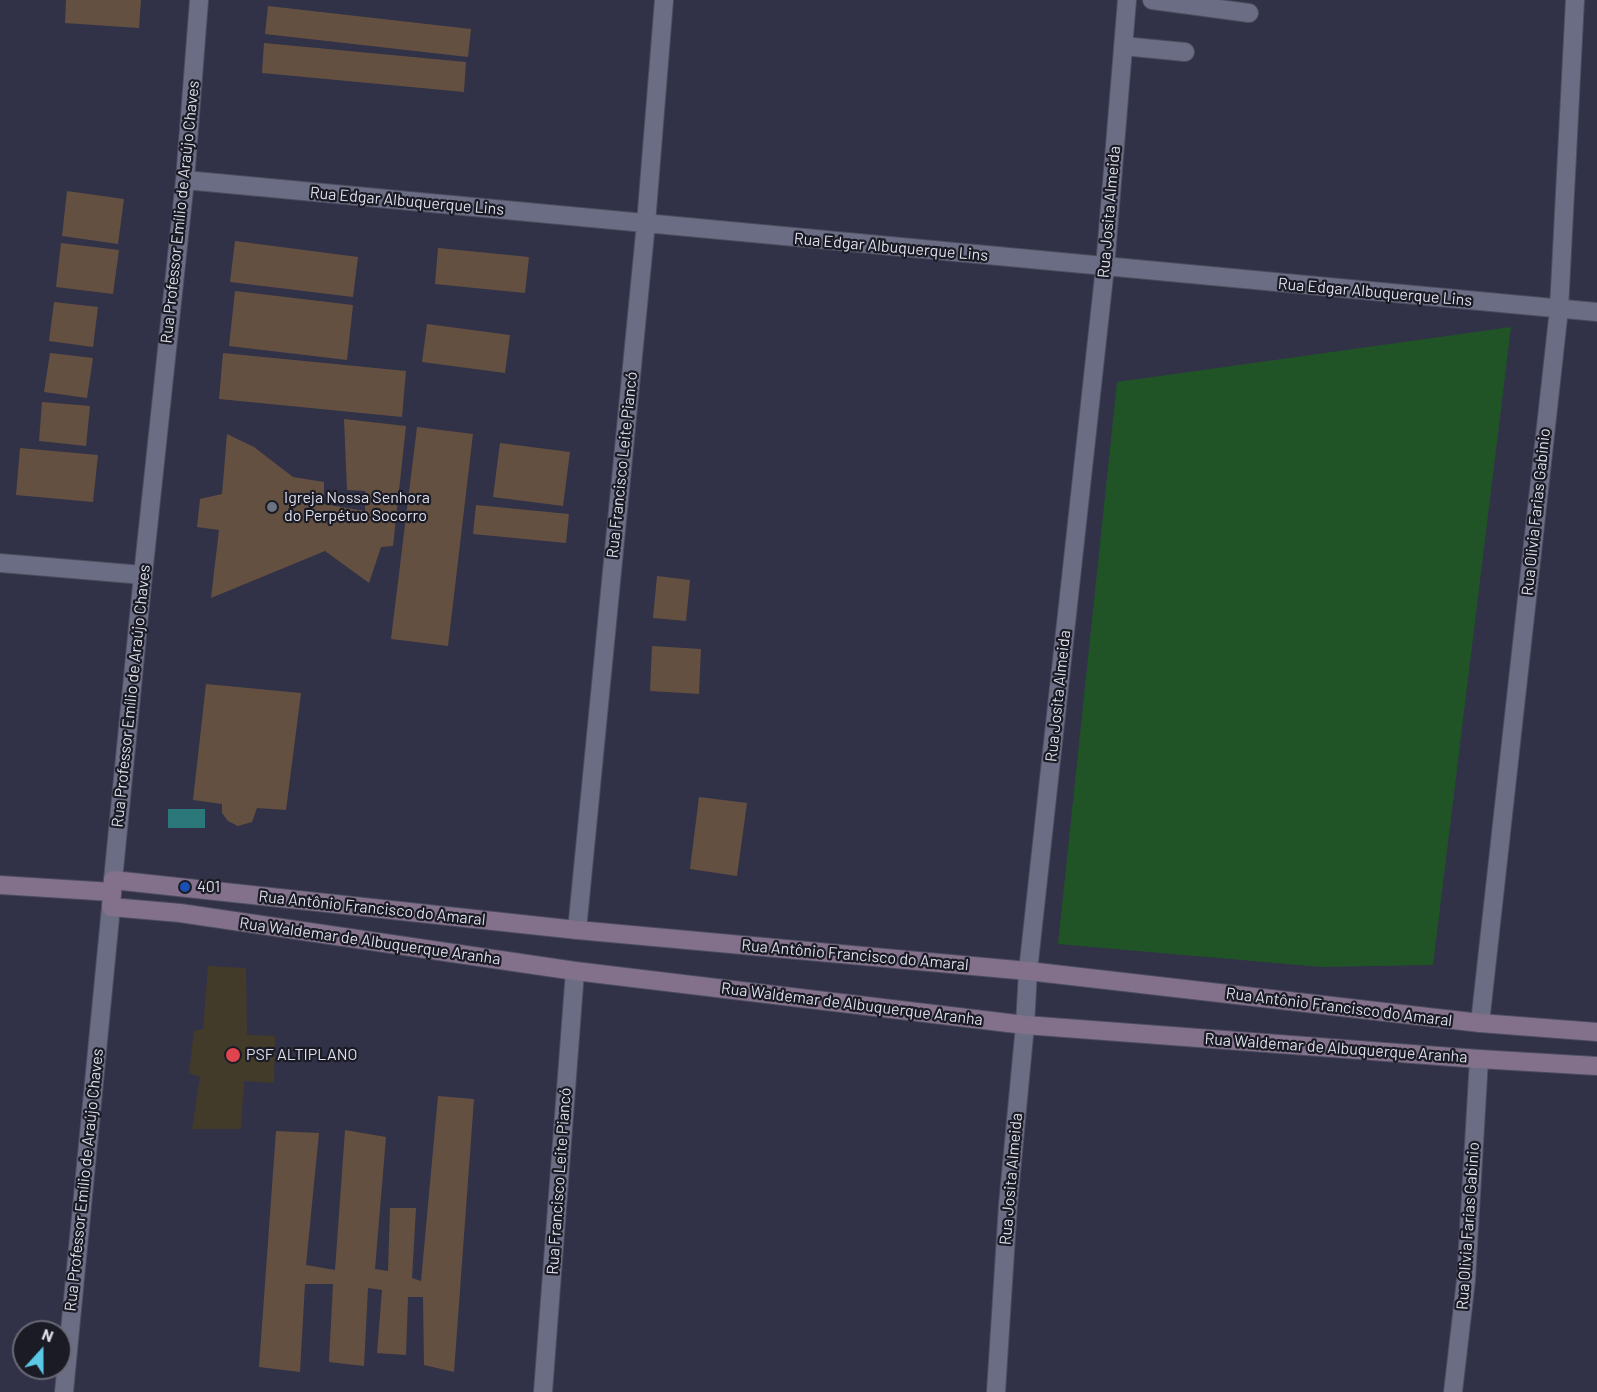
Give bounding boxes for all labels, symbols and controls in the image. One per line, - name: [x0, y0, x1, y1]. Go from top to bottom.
- street label: Rua Professor Emílio de Araújo Chaves: [157, 80, 203, 344]
- street label: Rua Josita Almeida: [1094, 145, 1124, 279]
- street label: Rua Edgar Albuquerque Lins: [309, 183, 505, 219]
- street label: Rua Edgar Albuquerque Lins: [793, 229, 989, 265]
- street label: Rua Edgar Albuquerque Lins: [1277, 274, 1473, 310]
- street label: Rua Francisco Leite Piancó: [603, 371, 641, 559]
- street label: Rua Olivia Farias Gabinio: [1518, 427, 1554, 597]
- place label: Igreja Nossa Senhora do Perpétuo Socorro: [284, 488, 430, 526]
- marker: Igreja Nossa Senhora do Perpétuo Socorro: [265, 500, 279, 514]
- street label: Rua Professor Emílio de Araújo Chaves: [108, 564, 154, 828]
- street label: Rua Josita Almeida: [1042, 629, 1074, 763]
- place label: 401: [197, 877, 220, 897]
- marker: 401: [178, 880, 192, 894]
- street label: Rua Antônio Francisco do Amaral: [258, 887, 486, 929]
- street label: Rua Waldemar de Albuquerque Aranha: [238, 913, 502, 969]
- street label: Rua Antônio Francisco do Amaral: [741, 936, 969, 974]
- street label: Rua Waldemar de Albuquerque Aranha: [720, 978, 984, 1030]
- street label: Rua Antônio Francisco do Amaral: [1225, 984, 1453, 1030]
- street label: Rua Waldemar de Albuquerque Aranha: [1204, 1029, 1468, 1067]
- place label: PSF ALTIPLANO: [246, 1045, 357, 1065]
- marker: PSF ALTIPLANO: [224, 1046, 242, 1064]
- street label: Rua Professor Emílio de Araújo Chaves: [61, 1048, 107, 1312]
- street label: Rua Francisco Leite Piancó: [543, 1087, 575, 1275]
- street label: Rua Josita Almeida: [996, 1112, 1026, 1246]
- street label: Rua Olivia Farias Gabinio: [1453, 1141, 1483, 1311]
- north arrow: [12, 1320, 72, 1380]
- text: N: [40, 1324, 56, 1345]

